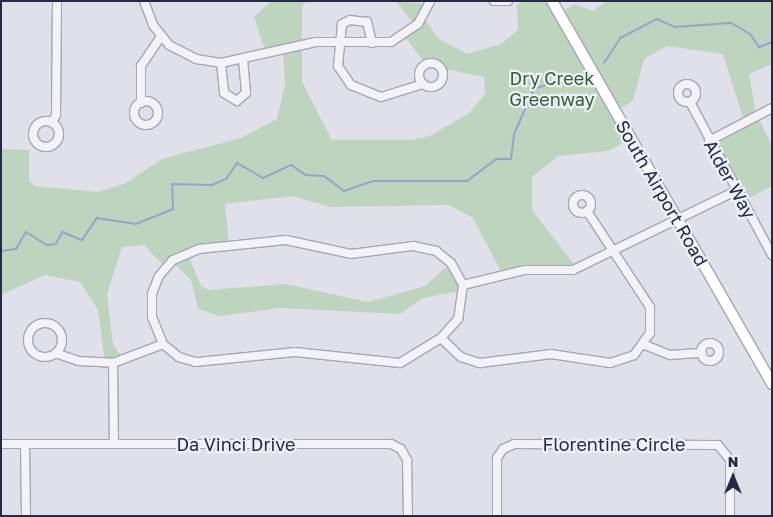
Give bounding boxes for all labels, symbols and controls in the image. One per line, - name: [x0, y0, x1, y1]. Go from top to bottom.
- park label: Dry Creek Greenway: [509, 68, 595, 110]
- street label: South Airport Road: [611, 116, 713, 270]
- street label: Alder Way: [700, 136, 760, 222]
- street label: Da Vinci Drive: [177, 433, 295, 455]
- street label: Florentine Circle: [542, 433, 686, 455]
- north arrow: [708, 452, 758, 502]
- text: N: [728, 453, 738, 470]

